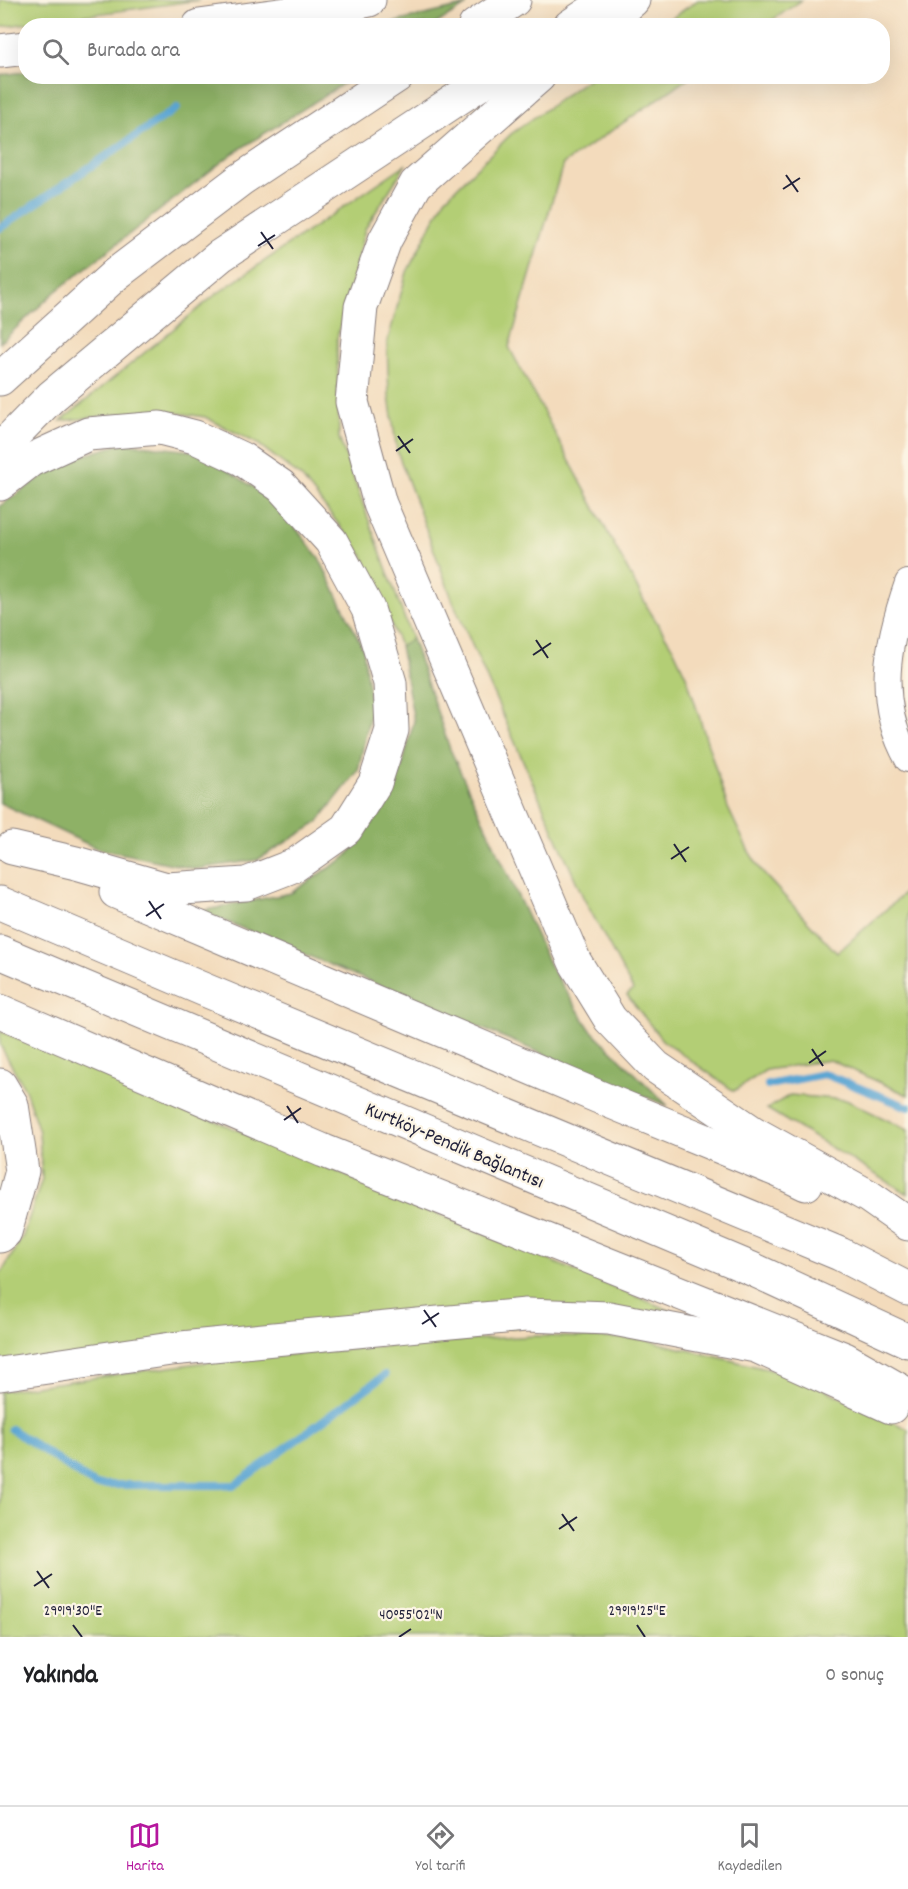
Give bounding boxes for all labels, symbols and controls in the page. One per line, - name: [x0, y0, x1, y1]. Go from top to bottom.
- search box: [18, 18, 890, 84]
- icon: search: [39, 35, 72, 68]
- text: Burada ara: [87, 36, 180, 67]
- street label: Kurtköy-Pendik Bağlantısı: [360, 1096, 548, 1197]
- text: 29°19'30"E: [44, 1601, 102, 1623]
- text: 29°19'25"E: [608, 1601, 666, 1623]
- text: 40°55'02"N: [379, 1605, 443, 1627]
- text: Yakında: [24, 1658, 98, 1695]
- text: 0 sonuç: [825, 1662, 884, 1690]
- tab: Harita: [126, 1819, 164, 1878]
- tab: Yol tarifi: [416, 1819, 466, 1878]
- tab: Kaydedilen: [718, 1819, 782, 1878]

